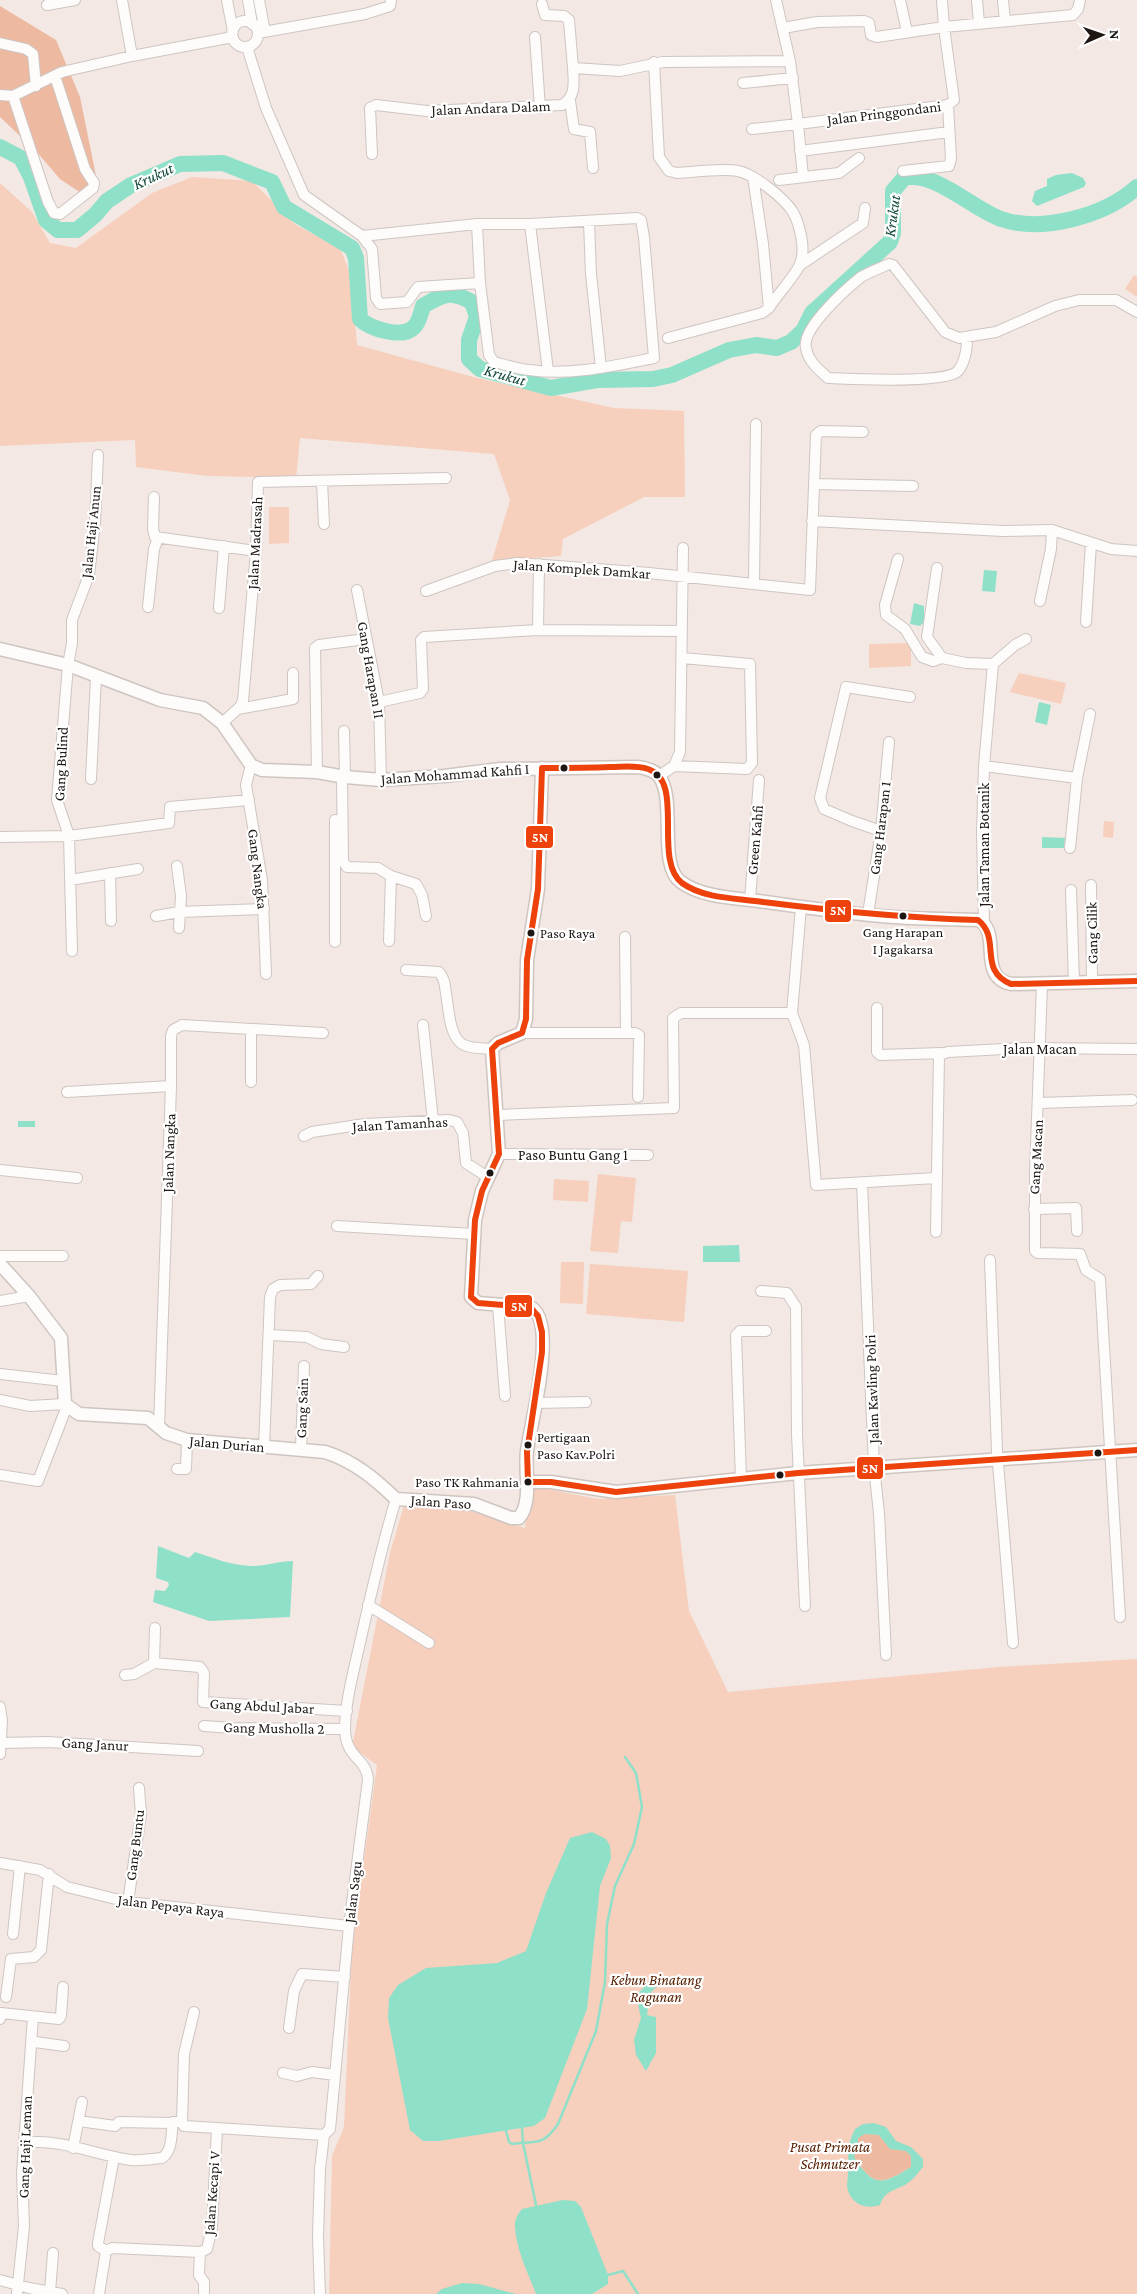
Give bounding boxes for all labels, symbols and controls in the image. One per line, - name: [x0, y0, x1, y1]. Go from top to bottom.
- north arrow: [1077, 10, 1127, 60]
- text: N: [1107, 29, 1123, 40]
- street label: Jalan Andara Dalam: [429, 98, 551, 119]
- street label: Jalan Pringgondani: [824, 98, 942, 129]
- water label: Krukut: [130, 159, 176, 193]
- water label: Krukut: [881, 194, 903, 238]
- water label: Krukut: [482, 361, 528, 389]
- street label: Jalan Haji Anun: [78, 485, 105, 581]
- street label: Jalan Madrasah: [244, 496, 266, 592]
- street label: Jalan Komplek Damkar: [511, 556, 652, 583]
- street label: Gang Harapan II: [354, 620, 387, 720]
- street label: Gang Bulind: [51, 726, 72, 802]
- street label: Jalan Mohammad Kahfi I: [378, 761, 530, 788]
- unlabelled marker: [559, 763, 569, 773]
- unlabelled marker: [652, 770, 662, 780]
- street label: Gang Harapan 1: [866, 780, 895, 876]
- street label: Jalan Taman Botanik: [976, 782, 993, 909]
- street label: Green Kahfi: [744, 804, 766, 876]
- line badge: 5N: [525, 825, 554, 849]
- street label: Gang Nangka: [244, 828, 271, 910]
- text: 5N: [532, 829, 549, 845]
- line badge: 5N: [824, 899, 852, 923]
- street label: Gang Cilik: [1083, 901, 1102, 964]
- text: 5N: [830, 902, 847, 918]
- marker: Gang Harapan I Jagakarsa: [898, 911, 908, 921]
- place label: Gang Harapan I Jagakarsa: [863, 924, 944, 957]
- place label: Paso Raya: [540, 925, 596, 941]
- marker: Paso Raya: [526, 928, 536, 938]
- street label: Jalan Macan: [1001, 1041, 1077, 1058]
- street label: Jalan Nangka: [160, 1113, 179, 1195]
- street label: Jalan Tamanhas: [350, 1114, 448, 1136]
- street label: Gang Macan: [1026, 1119, 1047, 1195]
- street label: Paso Buntu Gang 1: [518, 1147, 628, 1164]
- unlabelled marker: [485, 1168, 495, 1178]
- line badge: 5N: [504, 1294, 533, 1318]
- text: 5N: [511, 1298, 528, 1314]
- street label: Jalan Kavling Polri: [862, 1334, 883, 1446]
- street label: Gang Sain: [293, 1377, 312, 1439]
- place label: Pertigaan Paso Kav.Polri: [537, 1429, 615, 1462]
- street label: Jalan Durian: [187, 1433, 265, 1456]
- marker: Pertigaan Paso Kav.Polri: [523, 1440, 533, 1450]
- unlabelled marker: [1093, 1448, 1103, 1458]
- line badge: 5N: [856, 1456, 884, 1480]
- text: 5N: [862, 1460, 879, 1476]
- unlabelled marker: [775, 1470, 785, 1480]
- place label: Paso TK Rahmania: [415, 1474, 520, 1490]
- marker: Paso TK Rahmania: [523, 1477, 533, 1487]
- street label: Jalan Paso: [408, 1492, 472, 1513]
- street label: Gang Abdul Jabar: [209, 1695, 315, 1718]
- street label: Gang Musholla 2: [223, 1719, 325, 1738]
- street label: Gang Janur: [61, 1734, 130, 1755]
- street label: Gang Buntu: [123, 1808, 148, 1882]
- street label: Jalan Sagu: [341, 1860, 366, 1926]
- street label: Jalan Pepaya Raya: [115, 1891, 225, 1921]
- park label: Kebun Binatang Ragunan: [610, 1972, 702, 2006]
- street label: Gang Haji Leman: [15, 2095, 36, 2199]
- park label: Pusat Primata Schmutzer: [790, 2139, 870, 2172]
- street label: Jalan Kecapi V: [201, 2150, 224, 2238]

